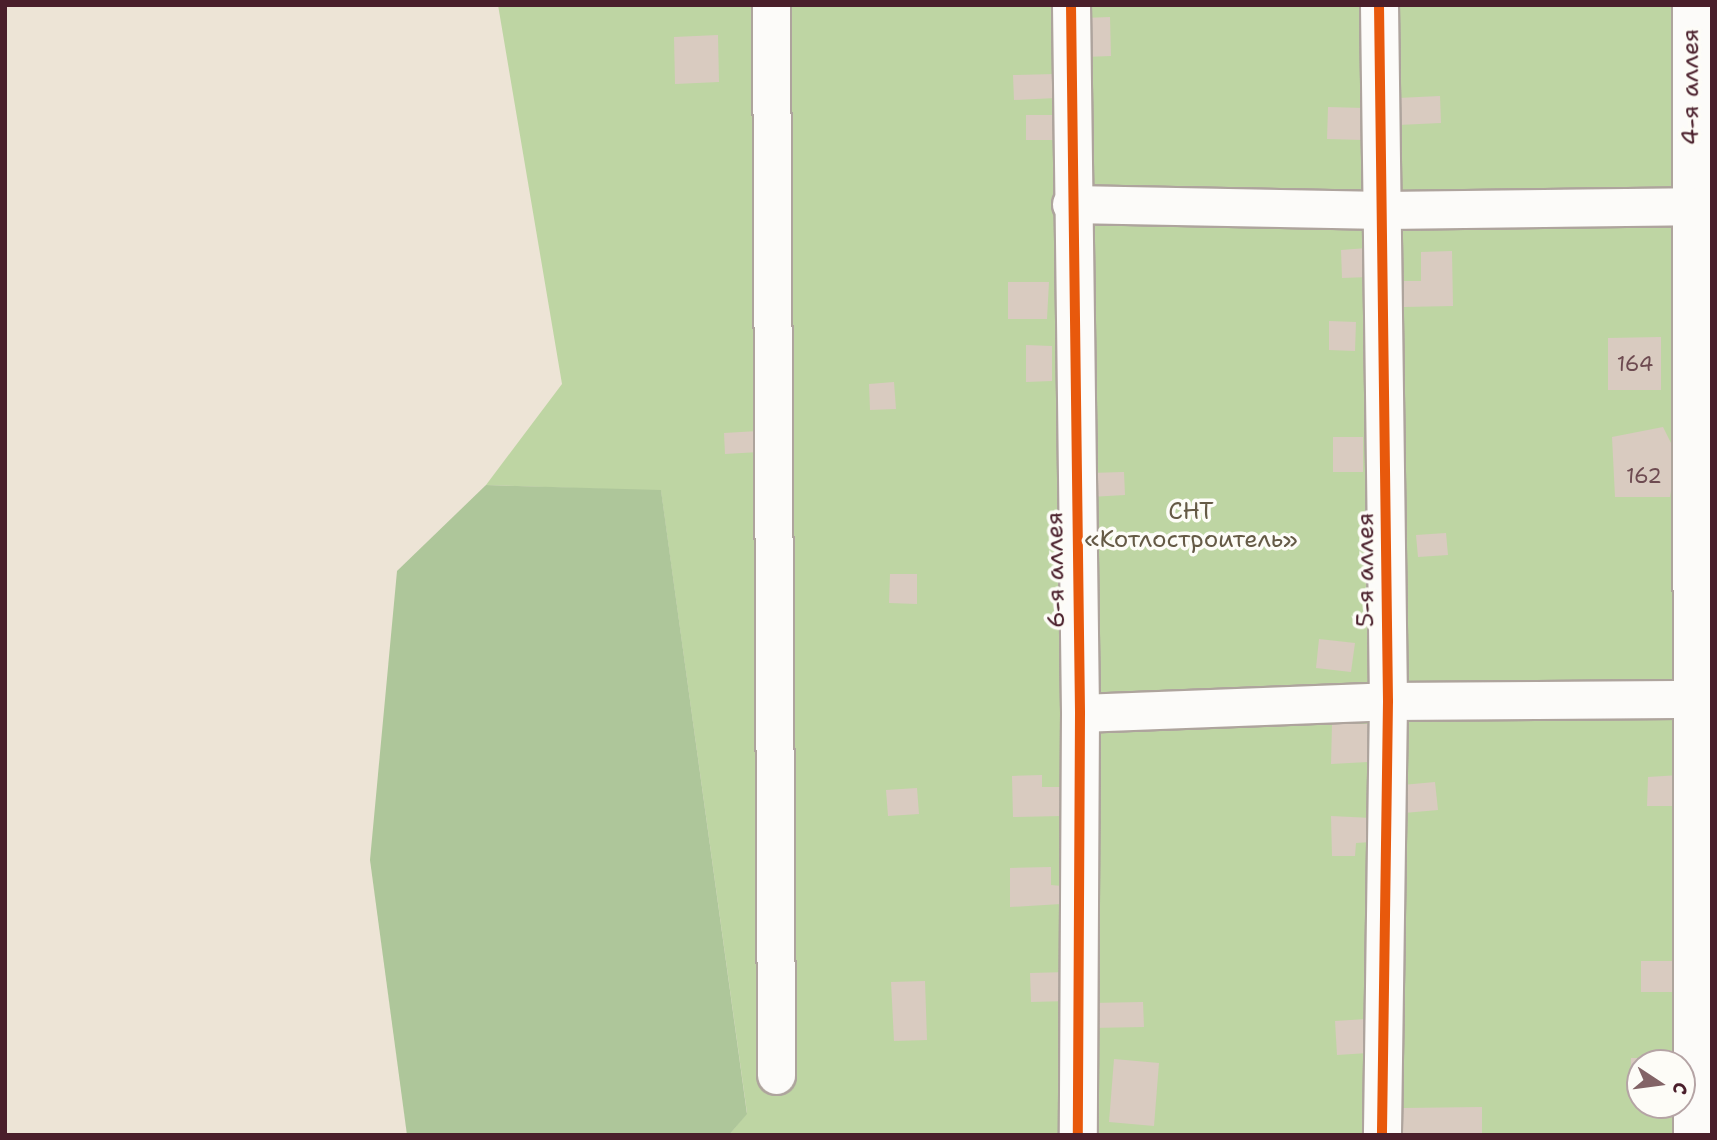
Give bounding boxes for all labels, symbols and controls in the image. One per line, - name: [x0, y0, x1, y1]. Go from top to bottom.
- street label: 4-я аллея: [1677, 29, 1705, 145]
- house number: 164: [1617, 351, 1653, 377]
- house number: 162: [1626, 463, 1662, 489]
- park label: СНТ «Котлостроитель»: [1084, 498, 1298, 554]
- street label: 6-я аллея: [1041, 512, 1071, 628]
- street label: 5-я аллея: [1352, 513, 1380, 627]
- north arrow: [1626, 1049, 1696, 1119]
- text: С: [1667, 1080, 1693, 1097]

